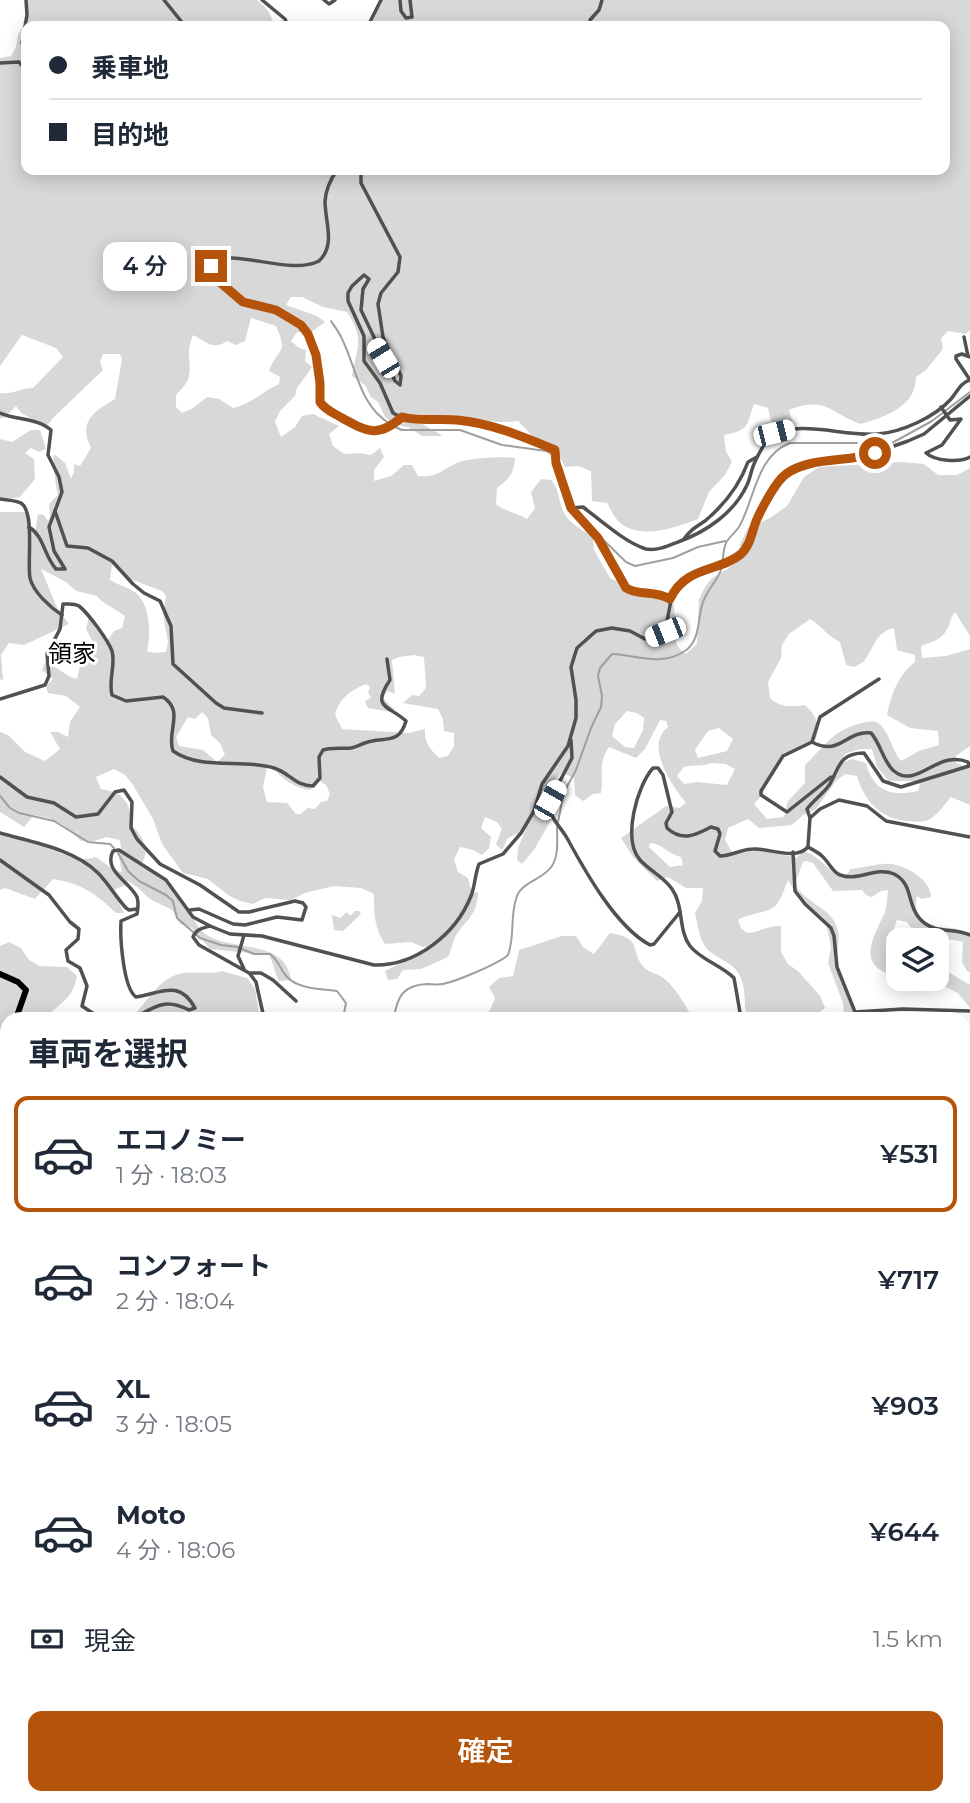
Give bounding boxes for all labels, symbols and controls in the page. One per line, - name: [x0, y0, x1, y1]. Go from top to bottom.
- text: 乗車地: [91, 52, 169, 84]
- text: 目的地: [91, 119, 169, 151]
- callout: 4 分: [102, 242, 186, 290]
- route end: [195, 250, 227, 282]
- text: 4 分: [123, 252, 167, 280]
- car: [364, 335, 403, 381]
- car: [752, 418, 797, 448]
- route start: [859, 437, 891, 469]
- car: [642, 614, 689, 650]
- district label: 領家: [48, 639, 96, 668]
- car: [531, 777, 570, 823]
- map controls: [886, 928, 949, 991]
- button: layers: [886, 928, 949, 991]
- text: 車両を選択: [28, 1034, 188, 1073]
- icon: car: [32, 1123, 95, 1186]
- text: エコノミー: [116, 1124, 246, 1156]
- text: ¥531: [880, 1138, 939, 1170]
- text: 1 分 · 18:03: [116, 1161, 227, 1189]
- icon: car: [32, 1249, 95, 1312]
- text: コンフォート: [116, 1250, 271, 1282]
- text: ¥717: [878, 1264, 939, 1296]
- text: 2 分 · 18:04: [116, 1287, 234, 1315]
- text: XL: [116, 1373, 150, 1405]
- icon: car: [32, 1375, 95, 1438]
- text: ¥903: [872, 1390, 939, 1422]
- text: 3 分 · 18:05: [116, 1410, 232, 1438]
- text: Moto: [116, 1499, 186, 1531]
- icon: car: [32, 1501, 95, 1564]
- text: ¥644: [869, 1516, 939, 1548]
- text: 4 分 · 18:06: [116, 1536, 235, 1564]
- icon: cash: [28, 1620, 66, 1658]
- text: 現金: [84, 1625, 136, 1657]
- text: 1.5 km: [873, 1625, 943, 1653]
- button: 確定: [28, 1711, 943, 1791]

